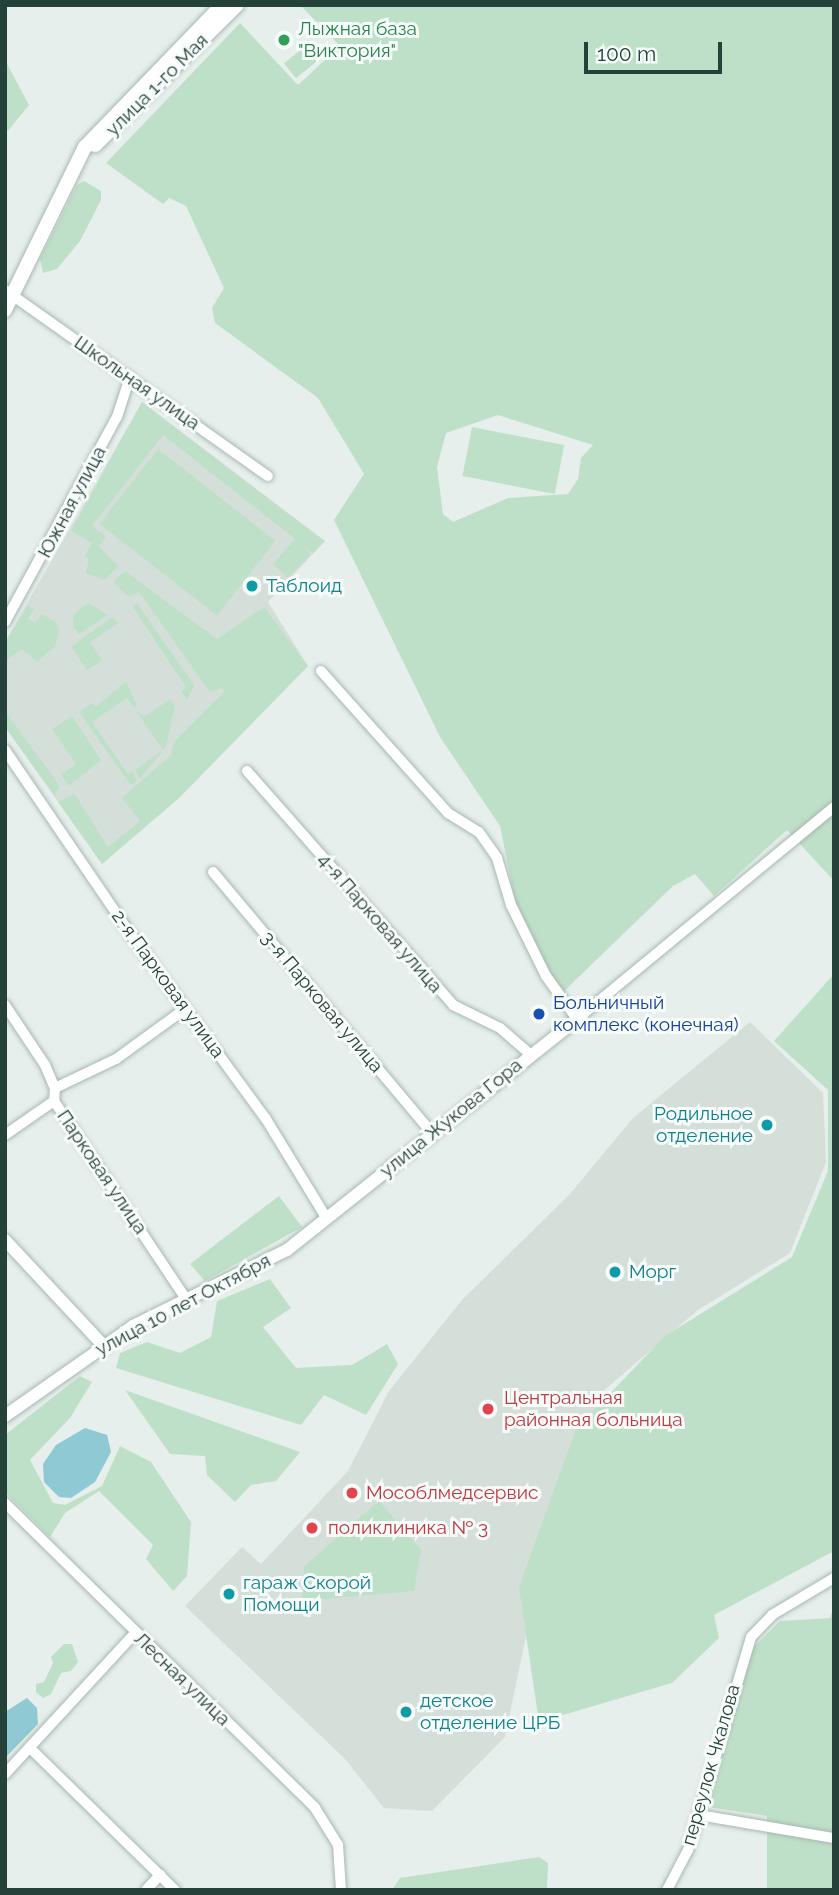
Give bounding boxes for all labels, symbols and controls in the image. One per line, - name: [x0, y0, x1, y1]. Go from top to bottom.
- place label: Лыжная база "Виктория": [298, 18, 417, 62]
- scale bar: [587, 28, 725, 72]
- street label: улица 1-го Мая: [101, 29, 213, 141]
- marker: Лыжная база "Виктория": [276, 32, 292, 48]
- text: 100 m: [597, 41, 656, 66]
- street label: Школьная улица: [70, 331, 204, 435]
- street label: Южная улица: [33, 442, 111, 562]
- place label: Таблоид: [266, 575, 342, 597]
- marker: Таблоид: [244, 578, 260, 594]
- street label: 4-я Парковая улица: [313, 848, 447, 998]
- street label: 2-я Парковая улица: [107, 905, 229, 1063]
- street label: 3-я Парковая улица: [256, 926, 388, 1078]
- place label: Больничный комплекс (конечная): [553, 992, 739, 1036]
- marker: Больничный комплекс (конечная): [531, 1006, 547, 1022]
- street label: улица Жукова Гора: [375, 1054, 527, 1182]
- place label: Родильное отделение: [654, 1103, 753, 1147]
- street label: Парковая улица: [52, 1105, 152, 1239]
- marker: Родильное отделение: [759, 1117, 775, 1133]
- street label: улица 10 лет Октября: [92, 1249, 274, 1361]
- place label: Морг: [629, 1261, 676, 1283]
- marker: Морг: [607, 1264, 623, 1280]
- place label: Центральная районная больница: [504, 1387, 683, 1431]
- marker: Центральная районная больница: [478, 1399, 498, 1419]
- place label: Мособлмедсервис: [366, 1482, 538, 1504]
- marker: Мособлмедсервис: [344, 1485, 360, 1501]
- place label: поликлиника № 3: [328, 1517, 488, 1539]
- marker: поликлиника № 3: [302, 1518, 322, 1538]
- place label: гараж Скорой Помощи: [243, 1572, 371, 1616]
- marker: гараж Скорой Помощи: [221, 1586, 237, 1602]
- street label: Лесная улица: [129, 1627, 235, 1731]
- street label: переулок Чкалова: [677, 1682, 745, 1848]
- place label: детское отделение ЦРБ: [420, 1690, 560, 1734]
- marker: детское отделение ЦРБ: [398, 1704, 414, 1720]

